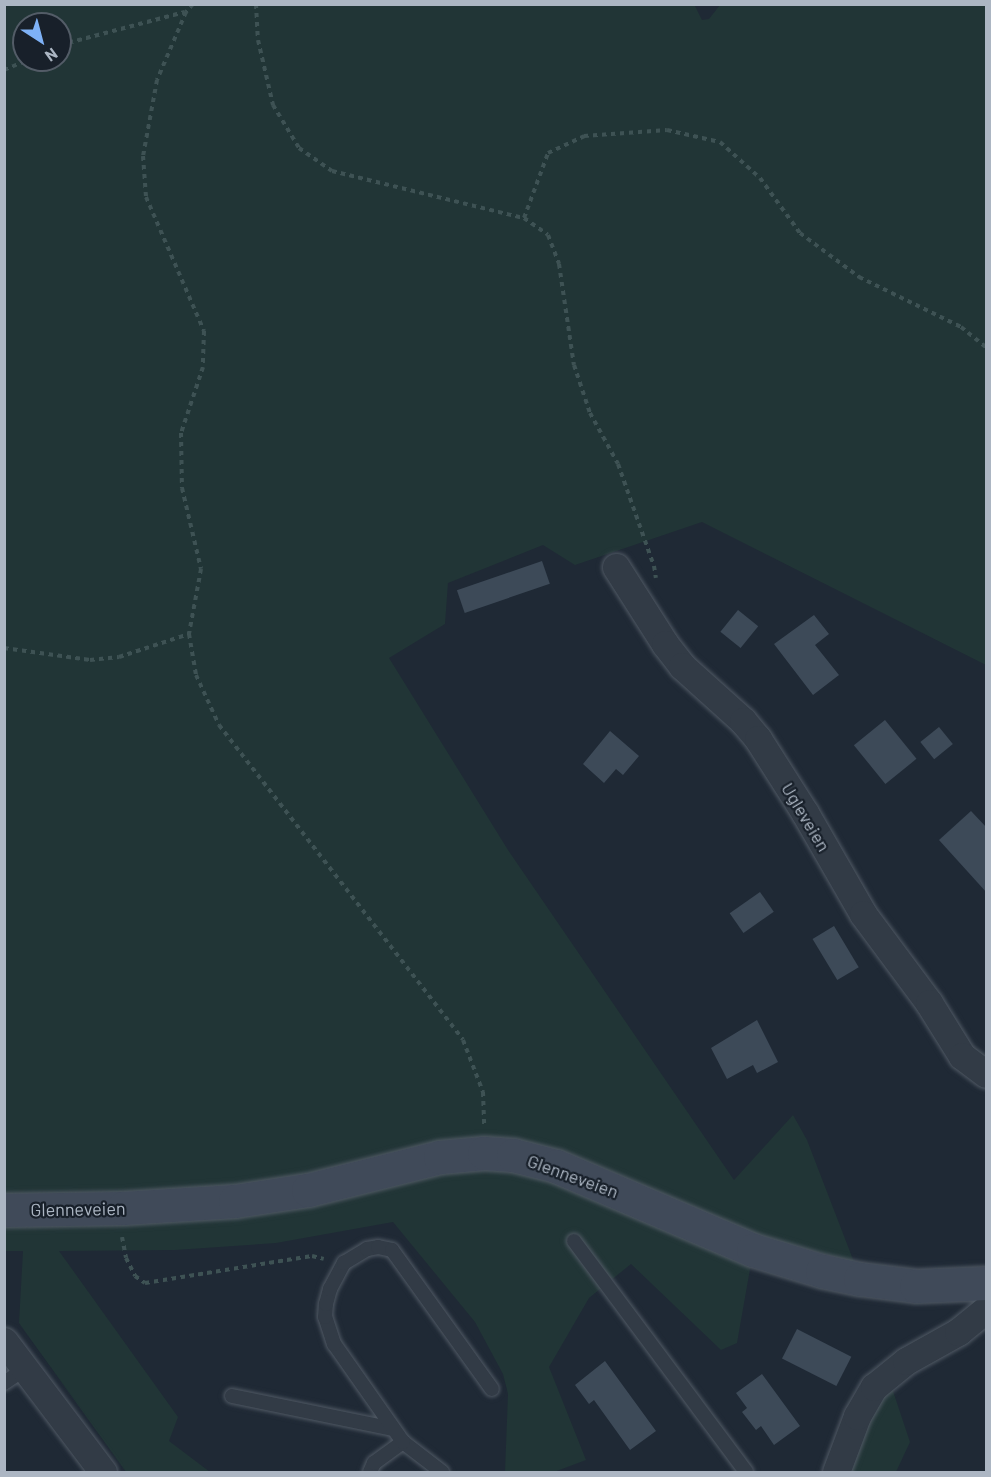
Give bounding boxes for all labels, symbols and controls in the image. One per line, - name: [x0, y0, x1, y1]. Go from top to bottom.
- north arrow: [12, 12, 72, 72]
- text: N: [42, 45, 62, 66]
- street label: Ugleveien: [777, 779, 835, 855]
- street label: Glenneveien: [525, 1150, 621, 1202]
- street label: Glenneveien: [30, 1197, 126, 1221]

